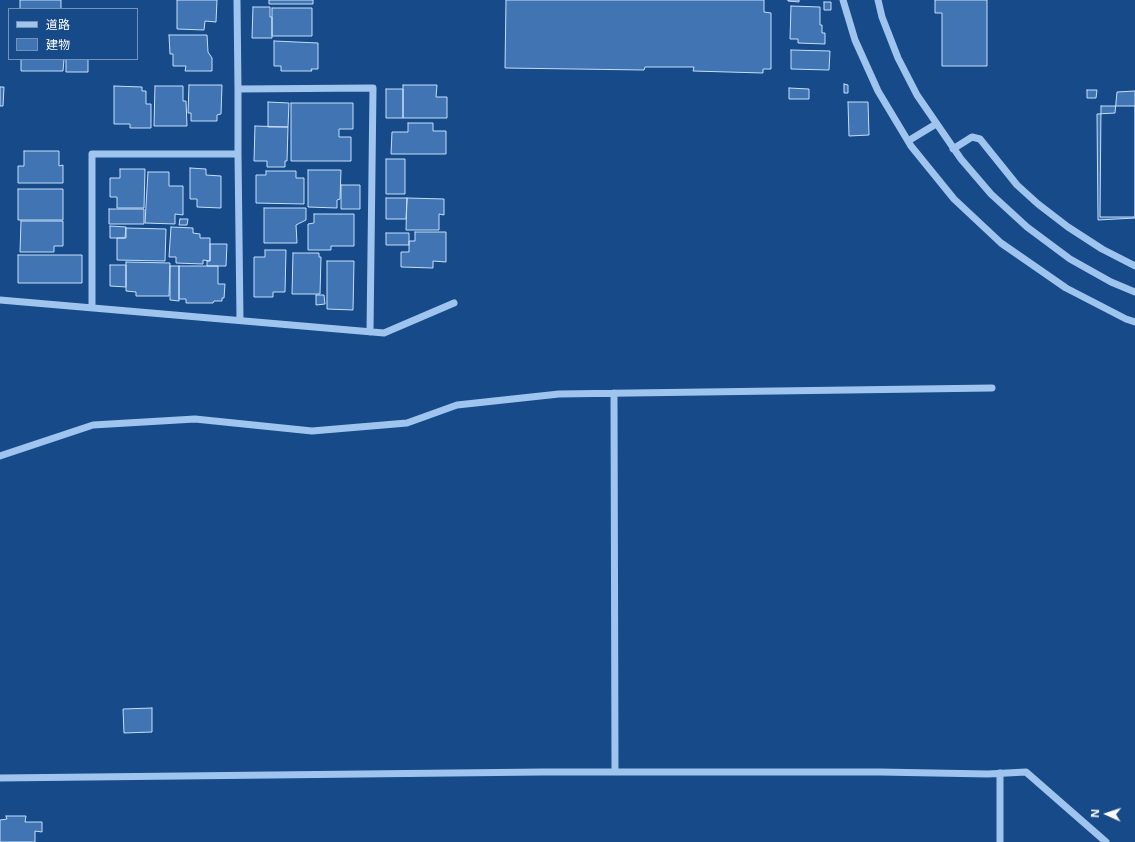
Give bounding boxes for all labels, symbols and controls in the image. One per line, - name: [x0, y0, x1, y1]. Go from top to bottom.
- legend: [8, 8, 138, 60]
- text: 道路: [46, 16, 70, 33]
- text: 建物: [46, 36, 70, 53]
- north arrow: [1087, 794, 1127, 834]
- text: N: [1087, 808, 1102, 818]

